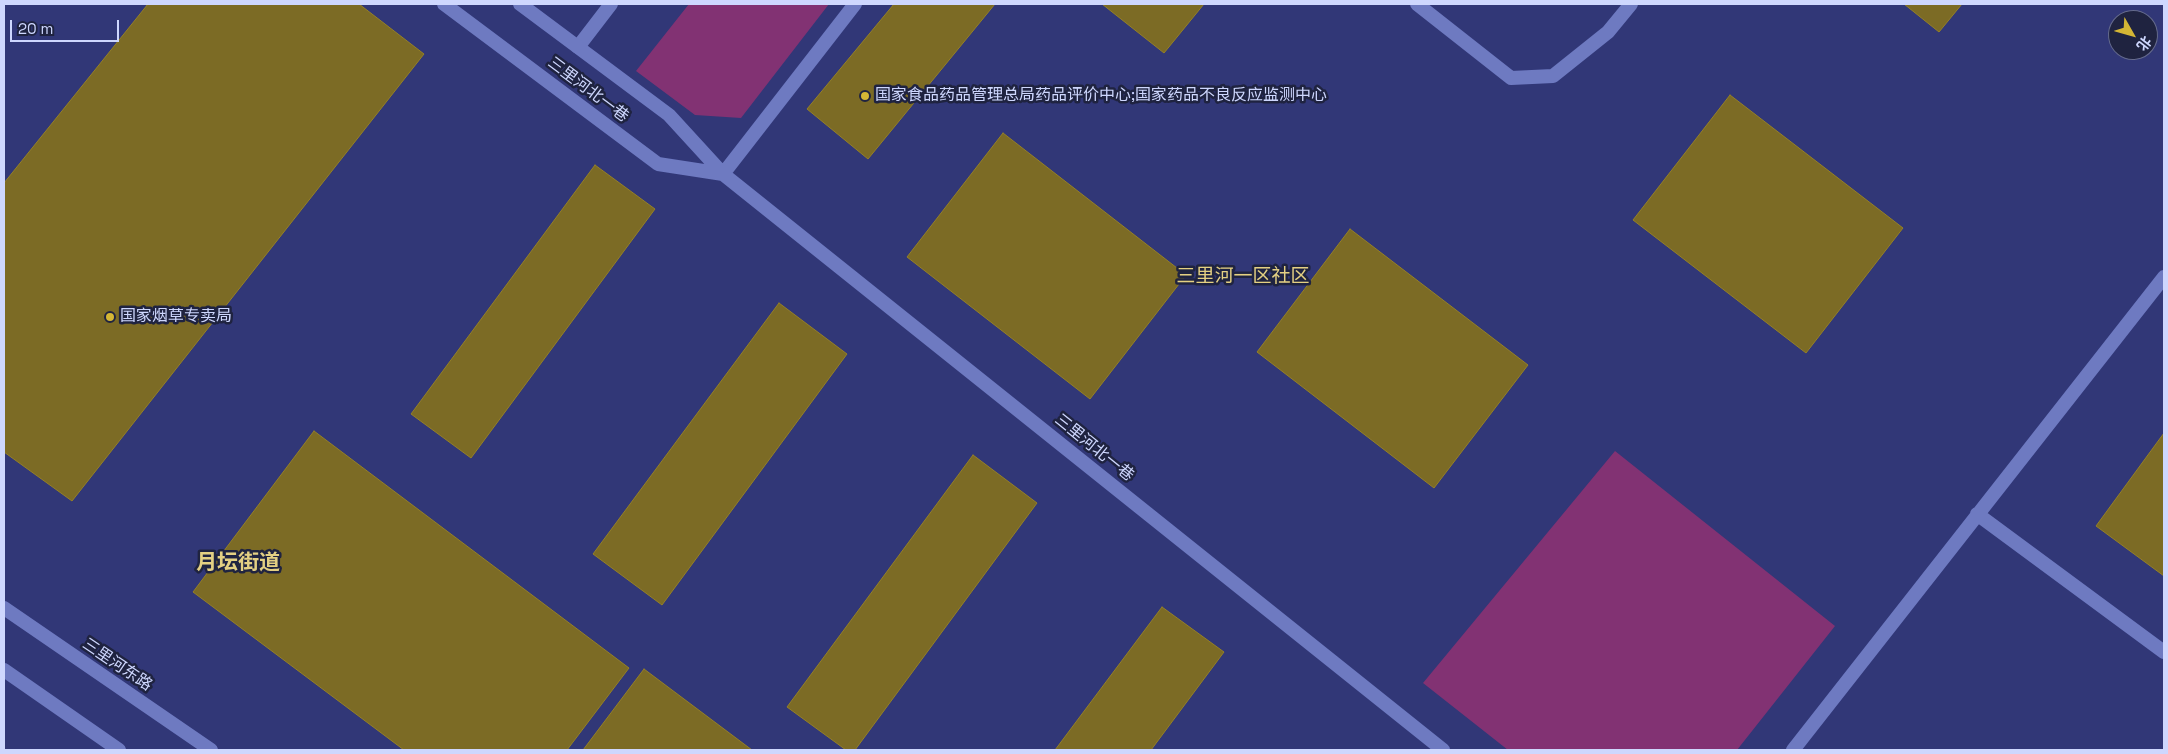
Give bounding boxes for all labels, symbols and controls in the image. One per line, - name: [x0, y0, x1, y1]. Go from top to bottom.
- scale bar: [12, 10, 121, 42]
- north arrow: [2108, 10, 2158, 60]
- text: 20 m: [18, 19, 53, 38]
- text: 北: [2133, 33, 2155, 55]
- street label: 三里河北一巷: [544, 53, 632, 127]
- place label: 国家食品药品管理总局药品评价中心;国家药品不良反应监测中心: [875, 86, 1327, 106]
- marker: 国家食品药品管理总局药品评价中心;国家药品不良反应监测中心: [859, 90, 871, 102]
- district label: 三里河一区社区: [1177, 266, 1309, 288]
- place label: 国家烟草专卖局: [120, 307, 232, 327]
- marker: 国家烟草专卖局: [104, 311, 116, 323]
- street label: 三里河北一巷: [1051, 410, 1137, 486]
- district label: 月坛街道: [196, 550, 280, 576]
- street label: 三里河东路: [78, 635, 156, 695]

